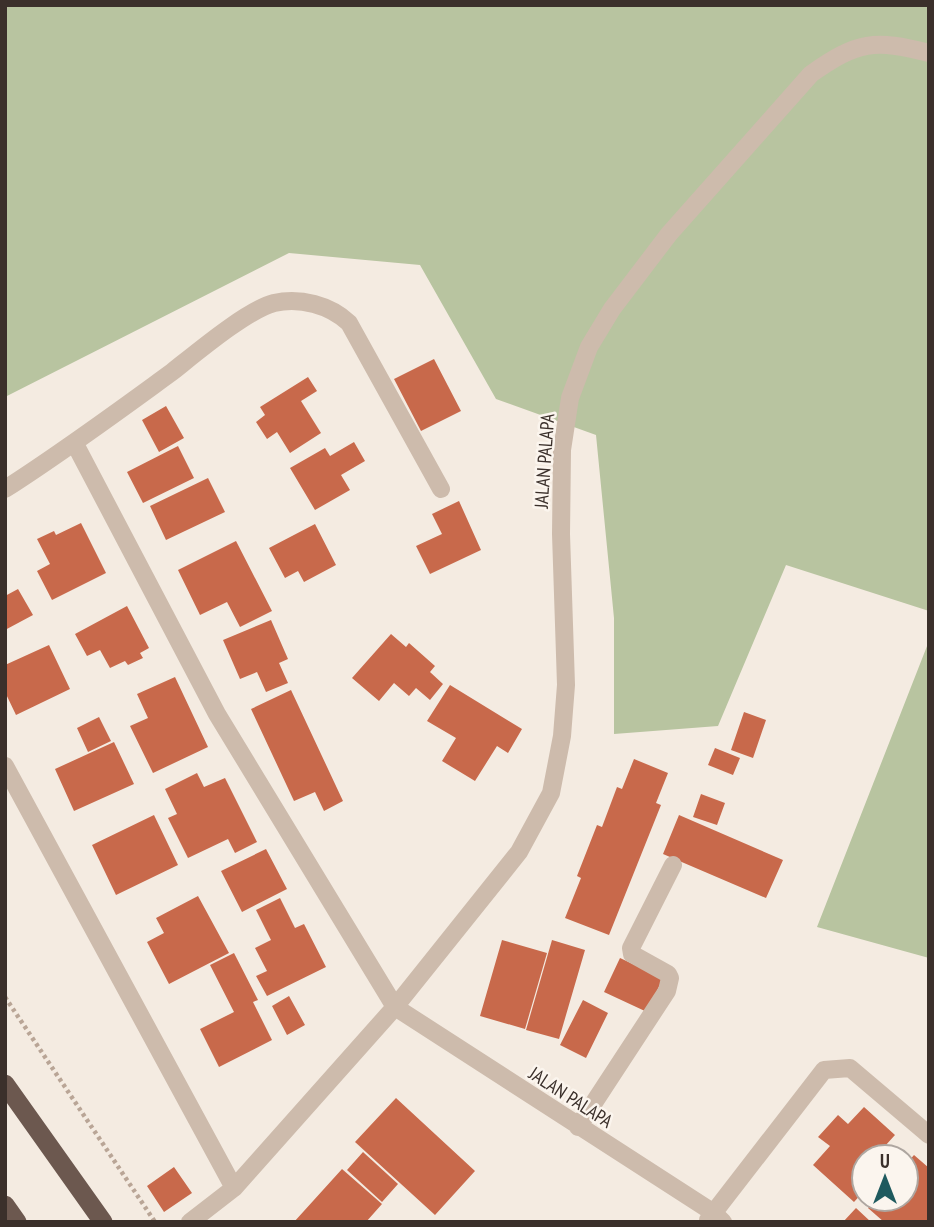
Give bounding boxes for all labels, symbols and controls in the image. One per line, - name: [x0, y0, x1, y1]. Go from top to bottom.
- street label: JALAN PALAPA: [529, 413, 559, 510]
- street label: JALAN PALAPA: [524, 1061, 617, 1133]
- north arrow: [850, 1143, 920, 1213]
- text: U: [880, 1149, 890, 1173]

